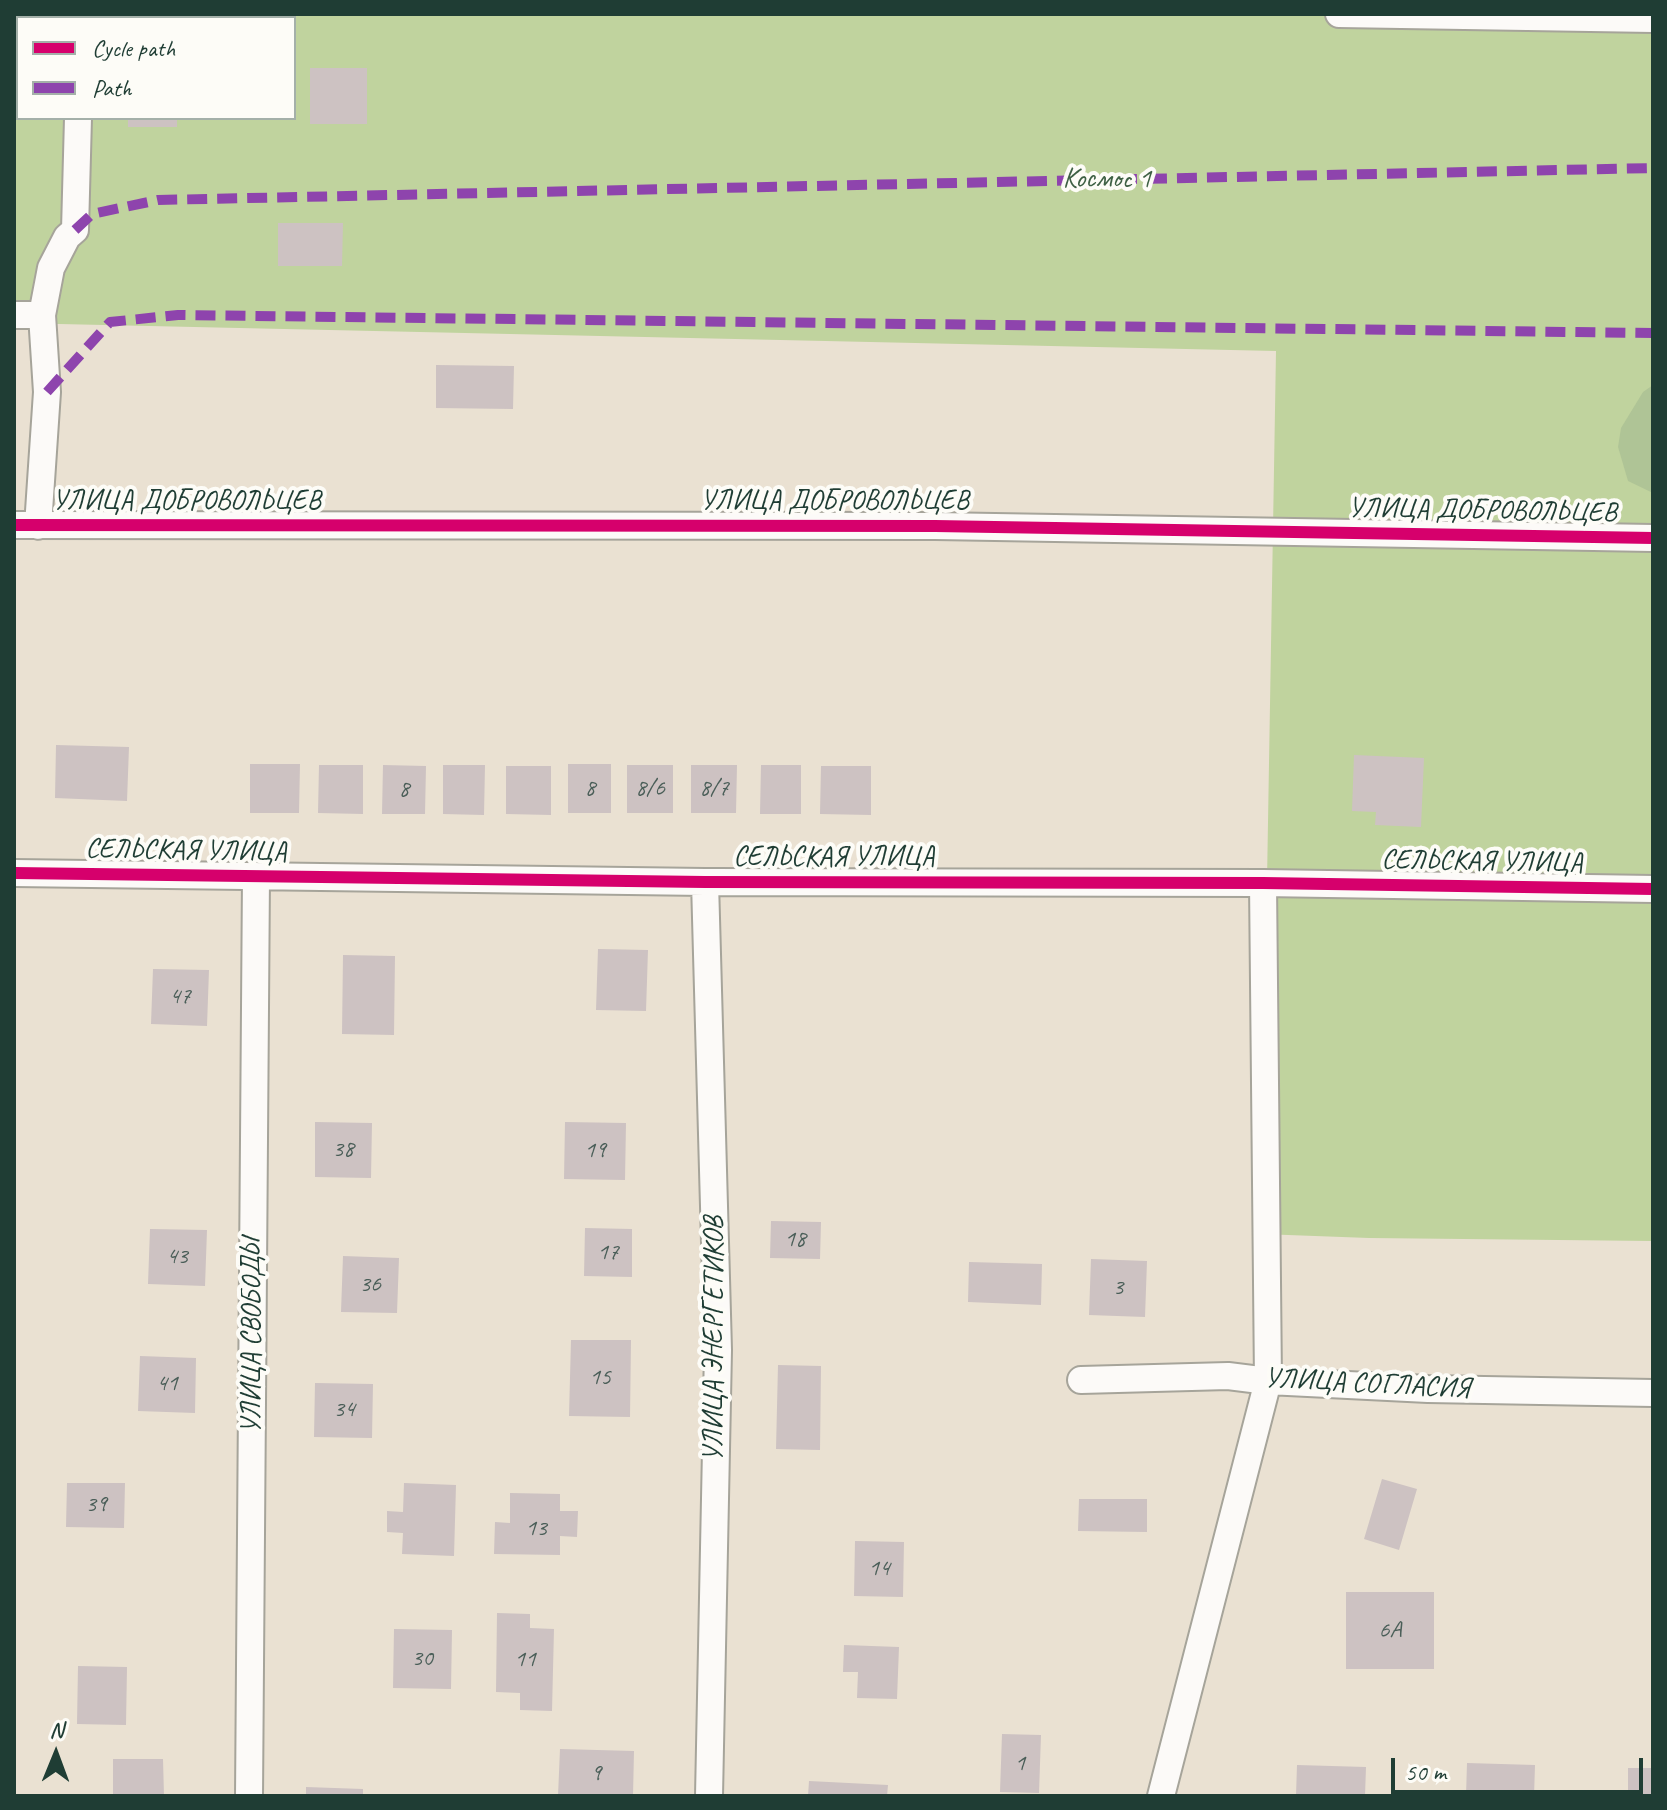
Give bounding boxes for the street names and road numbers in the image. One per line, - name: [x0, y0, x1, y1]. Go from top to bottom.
- street label: УЛИЦА ДОБРОВОЛЬЦЕВ: [52, 485, 320, 519]
- street label: УЛИЦА ДОБРОВОЛЬЦЕВ: [700, 485, 968, 519]
- street label: УЛИЦА ДОБРОВОЛЬЦЕВ: [1348, 492, 1616, 530]
- street label: СЕЛЬСКАЯ УЛИЦА: [85, 832, 287, 870]
- street label: СЕЛЬСКАЯ УЛИЦА: [733, 841, 935, 875]
- street label: СЕЛЬСКАЯ УЛИЦА: [1381, 843, 1583, 881]
- street label: УЛИЦА ЭНЕРГЕТИКОВ: [698, 1216, 732, 1462]
- street label: УЛИЦА СВОБОДЫ: [236, 1238, 270, 1434]
- street label: УЛИЦА СОГЛАСИЯ: [1264, 1362, 1470, 1406]

